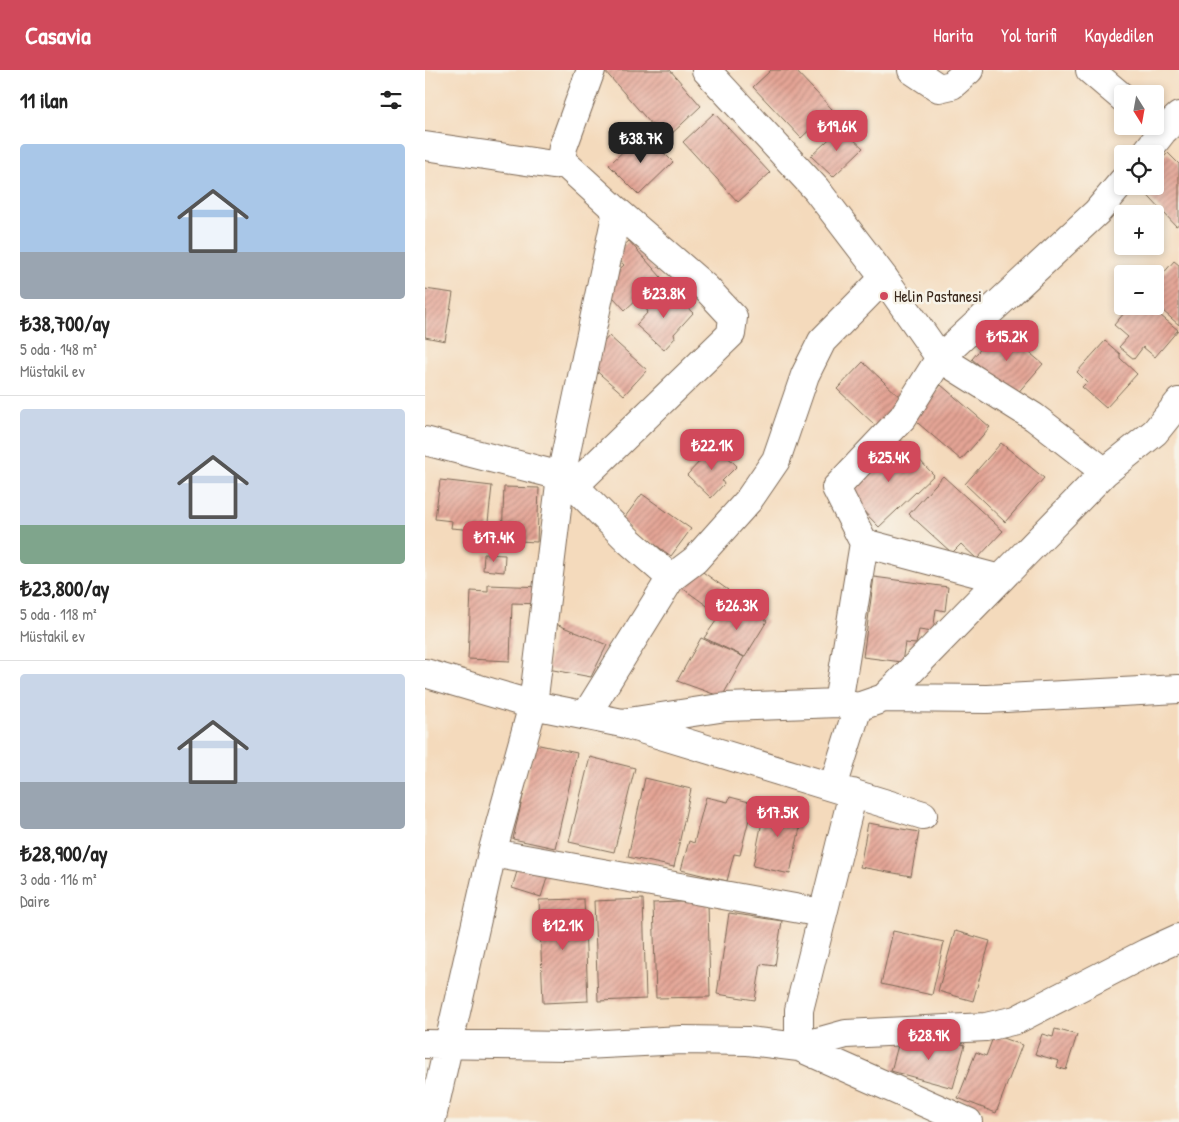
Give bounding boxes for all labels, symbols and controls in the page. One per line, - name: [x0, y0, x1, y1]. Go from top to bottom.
- text: Casavia: [25, 19, 91, 51]
- text: Harita: [933, 23, 973, 48]
- text: Yol tarifi: [1001, 23, 1057, 48]
- text: Kaydedilen: [1085, 23, 1154, 48]
- north arrow: [1114, 85, 1164, 135]
- map controls: [1114, 85, 1164, 315]
- text: 11 ilan: [20, 86, 68, 115]
- icon: filters: [377, 86, 405, 114]
- pin: ₺19.6K: [796, 109, 878, 152]
- text: ₺19.6K: [817, 115, 857, 137]
- pin: ₺38.7K: [600, 122, 682, 164]
- text: ₺38.7K: [620, 127, 662, 149]
- button: locate: [1114, 145, 1164, 195]
- icon: home: [168, 176, 258, 266]
- button: +: [1114, 205, 1164, 255]
- button: −: [1114, 265, 1164, 315]
- pin: ₺23.8K: [623, 276, 705, 319]
- text: ₺23.8K: [643, 282, 685, 304]
- place label: Helin Pastanesi: [894, 285, 982, 307]
- marker: Helin Pastanesi: [878, 290, 890, 302]
- text: ₺38,700/ay: [20, 309, 110, 338]
- pin: ₺15.2K: [966, 320, 1048, 362]
- text: ₺15.2K: [986, 325, 1028, 347]
- text: 5 oda · 148 m²: [20, 338, 97, 360]
- text: Müstakil ev: [20, 360, 85, 382]
- pin: ₺22.1K: [671, 428, 753, 471]
- text: ₺22.1K: [691, 434, 733, 456]
- pin: ₺25.4K: [848, 440, 930, 483]
- icon: home: [168, 442, 258, 532]
- text: ₺25.4K: [868, 446, 910, 468]
- pin: ₺17.4K: [453, 520, 535, 563]
- text: ₺17.4K: [474, 526, 514, 548]
- text: ₺23,800/ay: [20, 574, 109, 603]
- pin: ₺26.3K: [696, 588, 778, 631]
- text: ₺26.3K: [716, 594, 758, 616]
- text: 5 oda · 118 m²: [20, 603, 97, 625]
- text: Müstakil ev: [20, 625, 85, 647]
- icon: home: [168, 707, 258, 797]
- pin: ₺17.5K: [737, 796, 819, 838]
- text: ₺17.5K: [757, 801, 799, 823]
- text: ₺28,900/ay: [20, 839, 108, 868]
- text: 3 oda · 116 m²: [20, 868, 97, 890]
- text: Daire: [20, 890, 50, 912]
- pin: ₺12.1K: [522, 908, 604, 951]
- text: ₺12.1K: [543, 914, 583, 936]
- pin: ₺28.9K: [888, 1018, 970, 1061]
- text: ₺28.9K: [908, 1024, 950, 1046]

